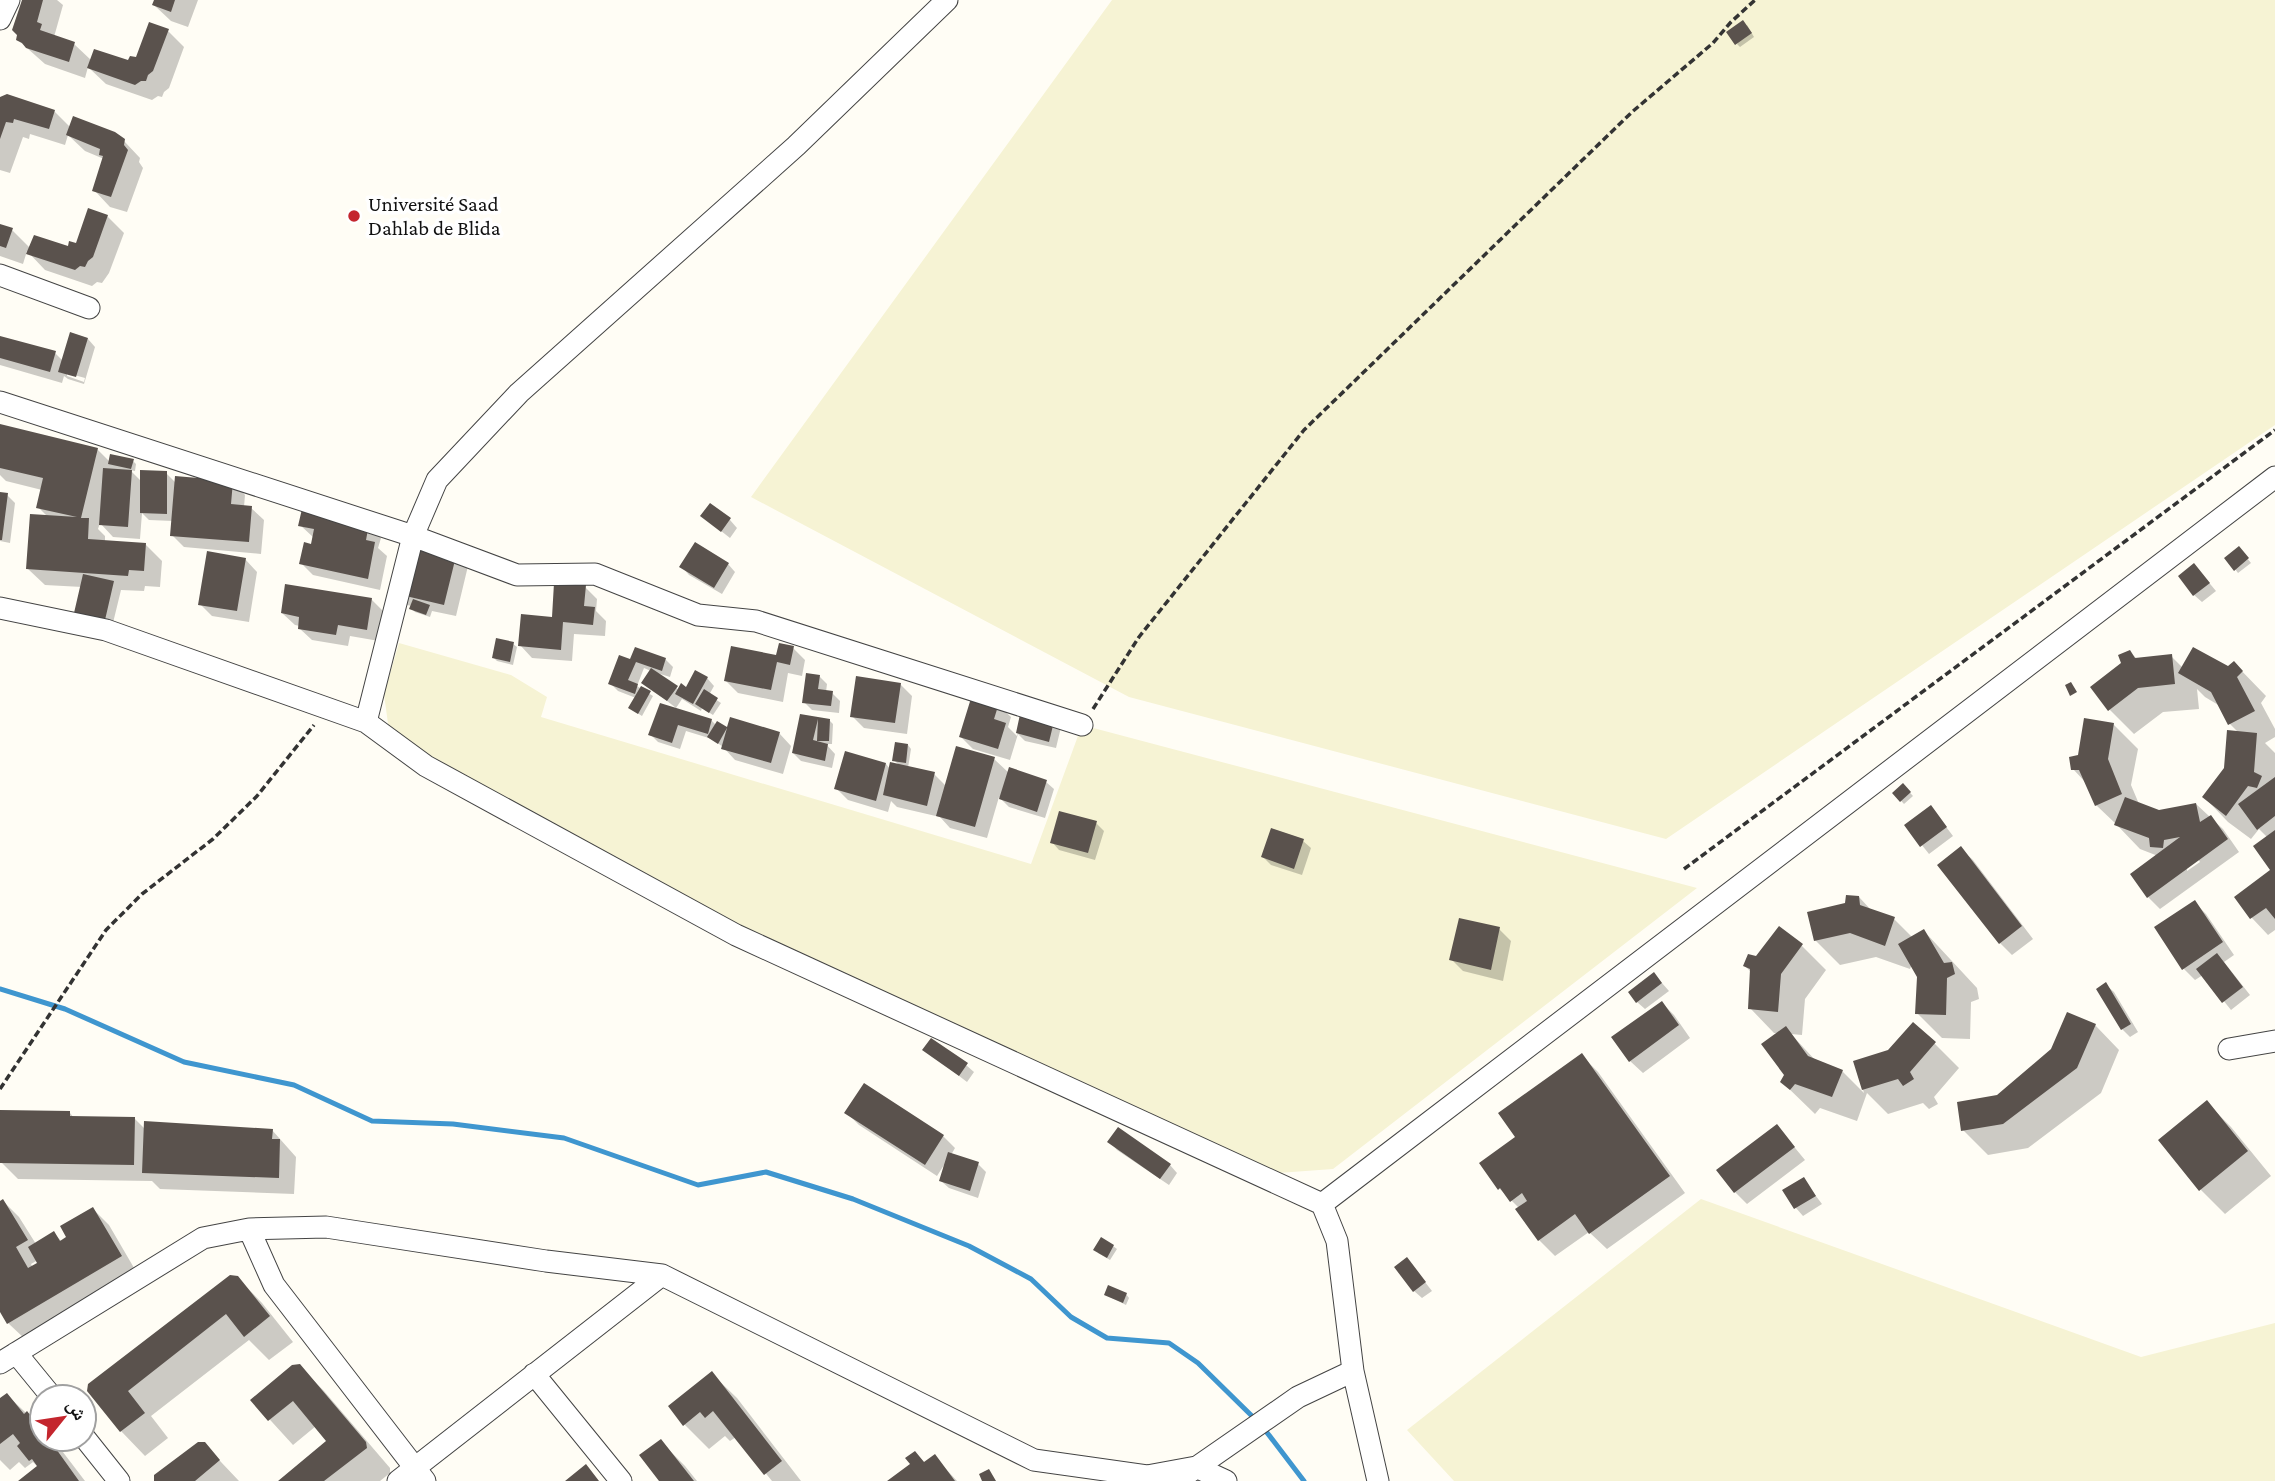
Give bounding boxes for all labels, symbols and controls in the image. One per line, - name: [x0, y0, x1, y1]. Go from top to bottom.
- place label: Université Saad Dahlab de Blida: [368, 192, 501, 240]
- marker: Université Saad Dahlab de Blida: [346, 208, 362, 224]
- north arrow: [28, 1383, 98, 1453]
- text: ش: [62, 1396, 91, 1424]

